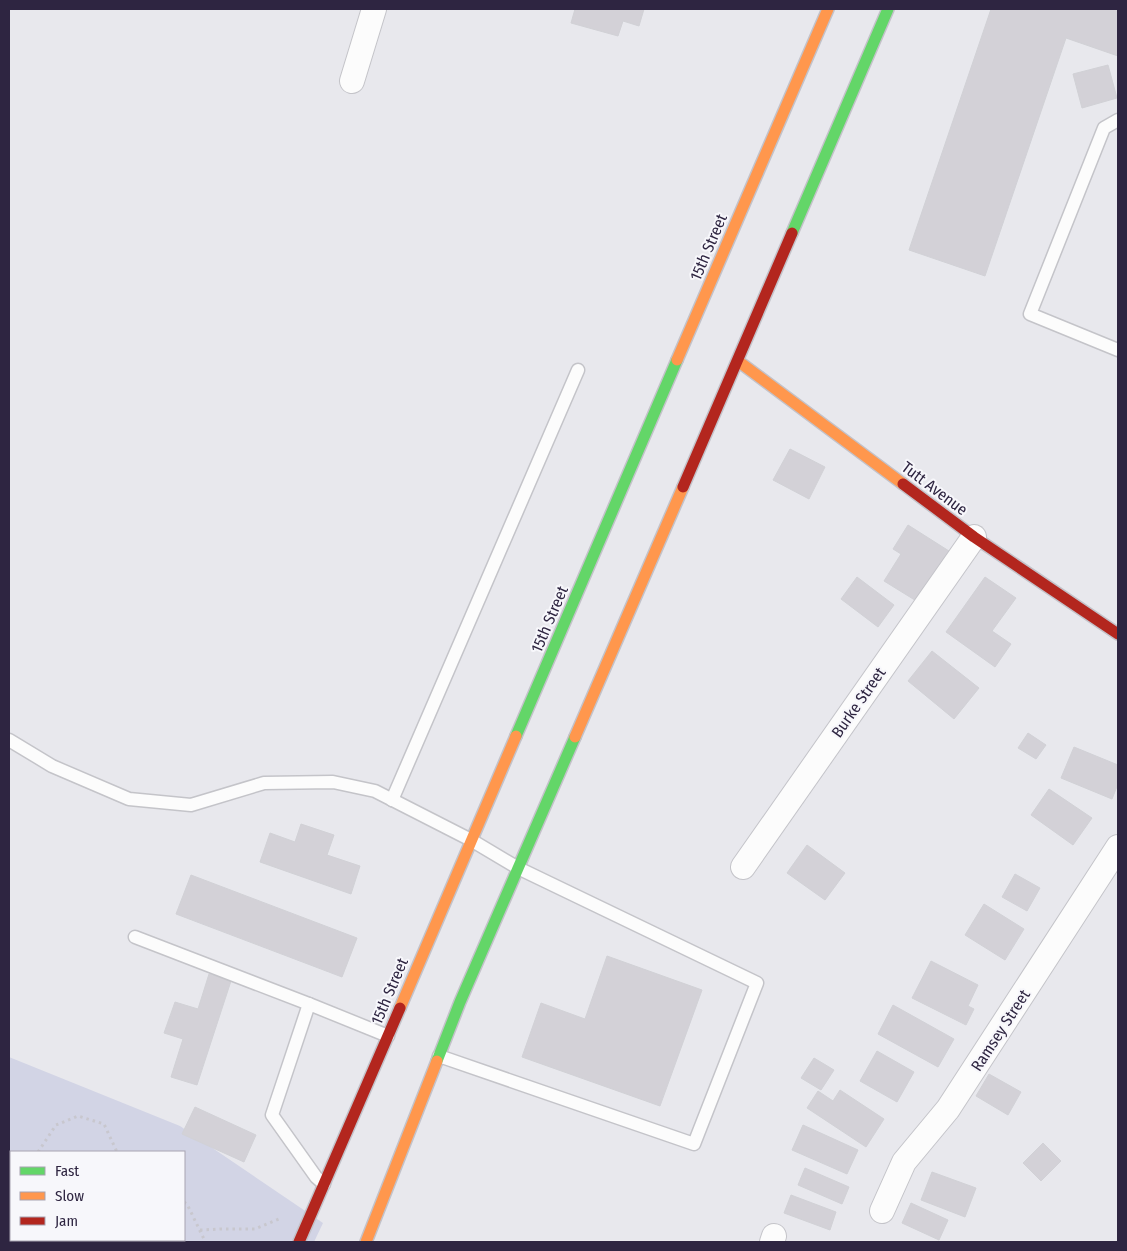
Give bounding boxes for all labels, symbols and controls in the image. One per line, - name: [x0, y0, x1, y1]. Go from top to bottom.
- street label: 15th Street: [686, 210, 731, 283]
- street label: Tutt Avenue: [898, 458, 971, 519]
- street label: 15th Street: [527, 582, 572, 655]
- street label: Burke Street: [827, 663, 890, 741]
- street label: 15th Street: [367, 954, 412, 1027]
- street label: Ramsey Street: [967, 985, 1034, 1075]
- legend: [10, 1151, 185, 1241]
- text: Fast: [55, 1162, 79, 1180]
- text: Slow: [55, 1187, 84, 1205]
- text: Jam: [55, 1212, 78, 1230]

